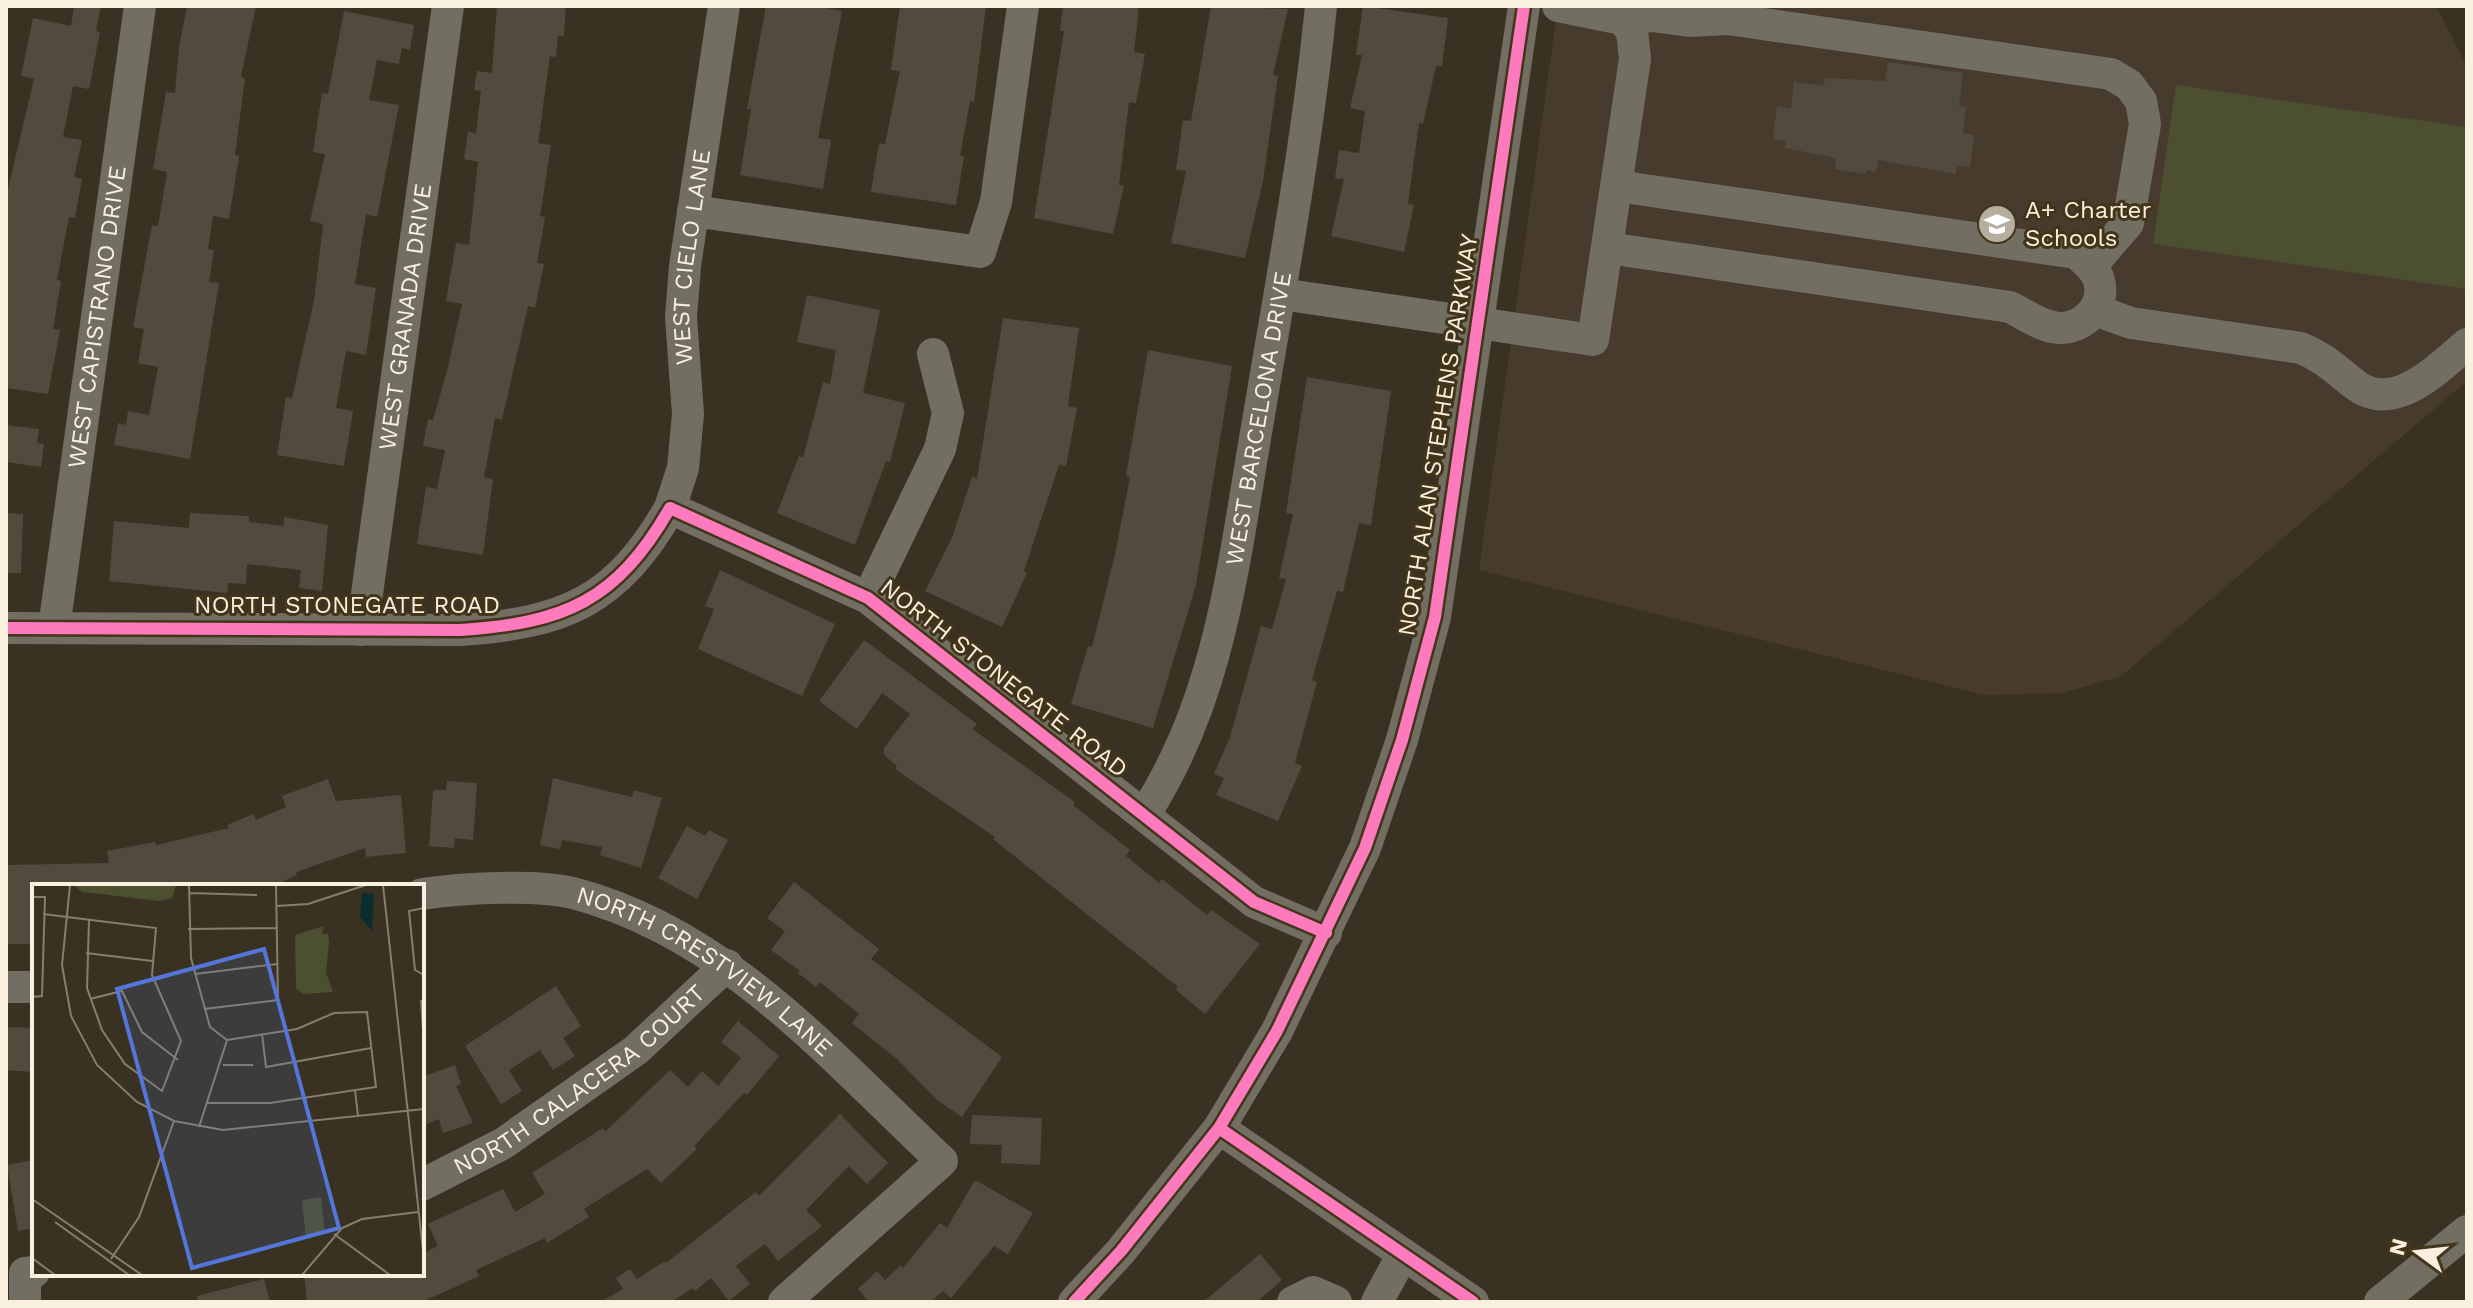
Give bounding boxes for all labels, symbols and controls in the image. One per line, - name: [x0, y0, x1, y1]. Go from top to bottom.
- street label: WEST CIELO LANE: [667, 147, 716, 366]
- street label: WEST CAPISTRANO DRIVE: [62, 164, 132, 470]
- street label: WEST GRANADA DRIVE: [373, 182, 437, 452]
- place label: A+ Charter Schools: [2025, 196, 2151, 252]
- school or university icon: A+ Charter Schools: [1976, 203, 2018, 245]
- street label: NORTH ALAN STEPHENS PARKWAY: [1392, 232, 1484, 638]
- street label: WEST BARCELONA DRIVE: [1220, 269, 1297, 568]
- street label: NORTH STONEGATE ROAD: [875, 573, 1133, 783]
- street label: NORTH STONEGATE ROAD: [194, 591, 500, 619]
- street label: NORTH CRESTVIEW LANE: [573, 881, 838, 1062]
- inset map: [32, 884, 424, 1276]
- street label: NORTH CALACERA COURT: [449, 979, 711, 1181]
- north arrow: [2377, 1212, 2457, 1292]
- text: N: [2384, 1236, 2412, 1258]

